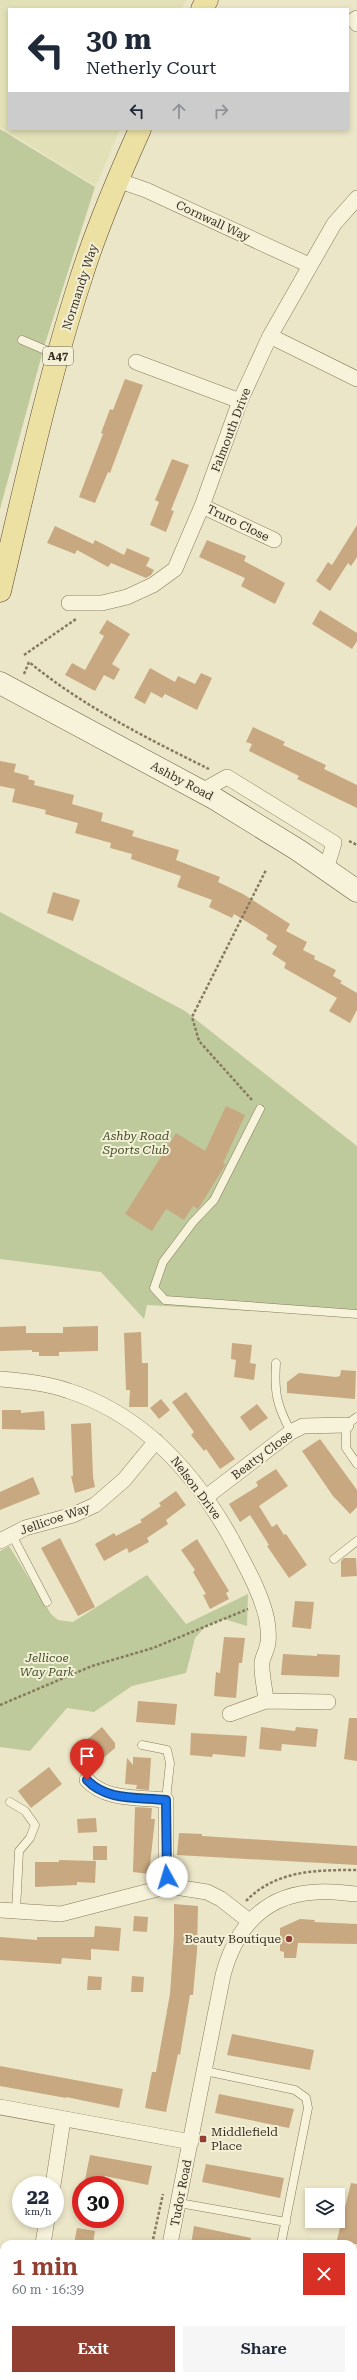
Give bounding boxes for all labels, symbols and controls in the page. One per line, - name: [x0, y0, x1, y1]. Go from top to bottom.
- text: 30 m: [86, 23, 151, 56]
- icon: left: [20, 24, 72, 76]
- text: Netherly Court: [86, 57, 216, 78]
- icon: left: [126, 100, 148, 122]
- icon: ahead: [168, 100, 190, 122]
- icon: right: [210, 100, 232, 122]
- street label: Cornwall Way: [174, 198, 253, 245]
- street label: Normandy Way: [59, 241, 101, 332]
- road number: A47: [43, 347, 73, 365]
- street label: Falmouth Drive: [208, 385, 254, 474]
- street label: Truro Close: [205, 502, 272, 544]
- street label: Ashby Road: [148, 759, 216, 803]
- park label: Ashby Road Sports Club: [102, 1129, 170, 1157]
- street label: Beatty Close: [229, 1427, 295, 1482]
- street label: Nelson Drive: [168, 1454, 224, 1522]
- street label: Jellicoe Way: [18, 1500, 93, 1538]
- park label: Jellicoe Way Park: [20, 1651, 75, 1679]
- pin: [70, 1739, 104, 1780]
- icon: arrive: [76, 1745, 98, 1767]
- position arrow: [146, 1856, 188, 1898]
- place label: Beauty Boutique: [185, 1932, 281, 1946]
- marker: Beauty Boutique: [284, 1934, 294, 1944]
- place label: Middlefield Place: [211, 2125, 278, 2153]
- marker: Middlefield Place: [198, 2134, 208, 2144]
- street label: Tudor Road: [168, 2158, 194, 2228]
- speed limit sign: 30: [72, 2176, 124, 2228]
- text: 22: [27, 2185, 49, 2209]
- map controls: [305, 2188, 345, 2228]
- button: layers: [305, 2188, 345, 2228]
- text: km/h: [25, 2206, 51, 2217]
- text: 1 min: [12, 2253, 78, 2281]
- button: close: [303, 2253, 345, 2295]
- text: 60 m · 16:39: [12, 2282, 84, 2297]
- button: Exit: [12, 2326, 175, 2372]
- button: Share: [183, 2326, 345, 2372]

